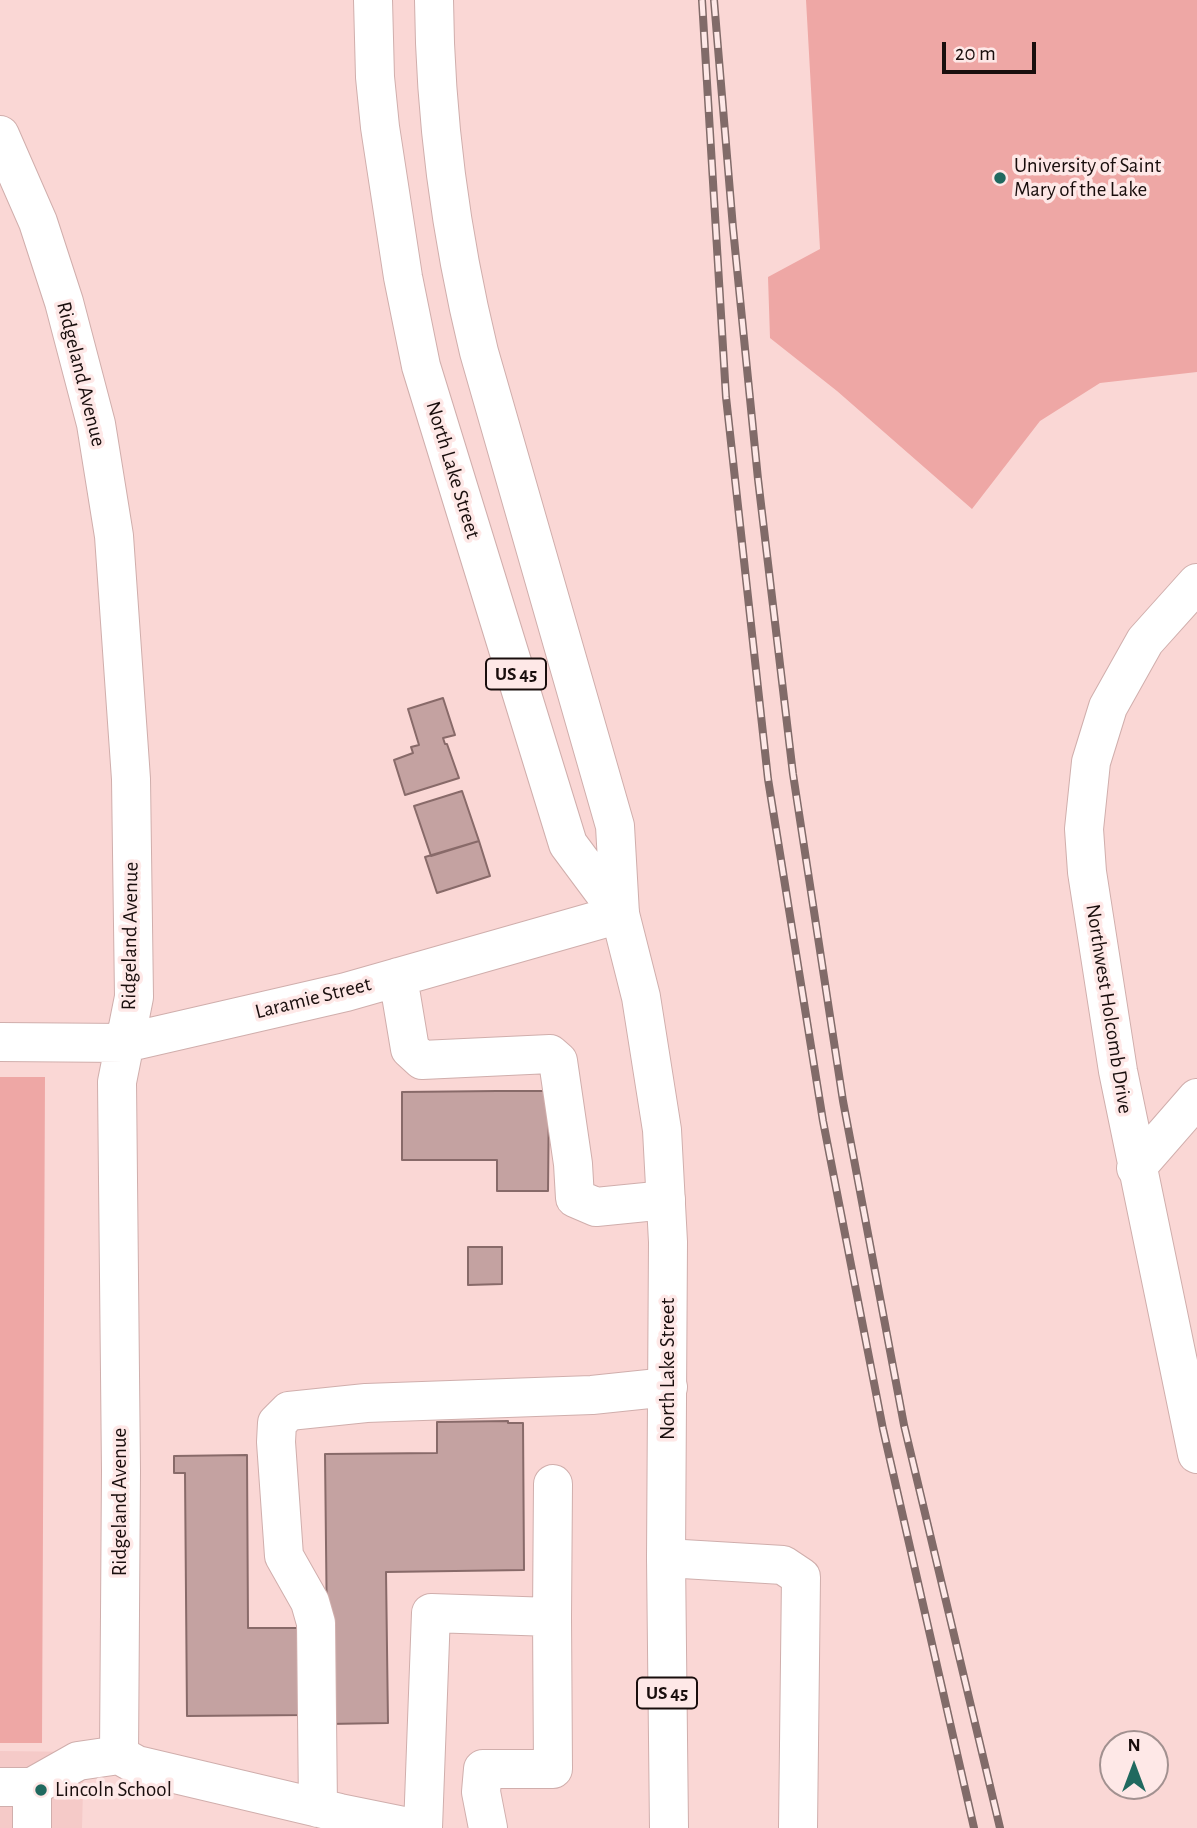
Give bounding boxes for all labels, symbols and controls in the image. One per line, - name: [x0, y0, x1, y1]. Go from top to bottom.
- scale bar: [945, 28, 1040, 72]
- text: 20 m: [955, 43, 996, 64]
- place label: University of Saint Mary of the Lake: [1014, 153, 1161, 203]
- marker: University of Saint Mary of the Lake: [992, 170, 1008, 186]
- street label: Ridgeland Avenue: [51, 299, 111, 449]
- street label: North Lake Street: [420, 398, 486, 542]
- road number: US 45: [486, 659, 546, 690]
- street label: Ridgeland Avenue: [116, 861, 144, 1011]
- street label: Northwest Holcomb Drive: [1080, 902, 1138, 1116]
- street label: Laramie Street: [252, 971, 374, 1025]
- street label: North Lake Street: [655, 1298, 681, 1440]
- street label: Ridgeland Avenue: [107, 1428, 133, 1576]
- road number: US 45: [637, 1678, 697, 1708]
- north arrow: [1099, 1730, 1169, 1800]
- text: N: [1127, 1736, 1141, 1755]
- place label: Lincoln School: [55, 1777, 172, 1803]
- marker: Lincoln School: [33, 1782, 49, 1798]

